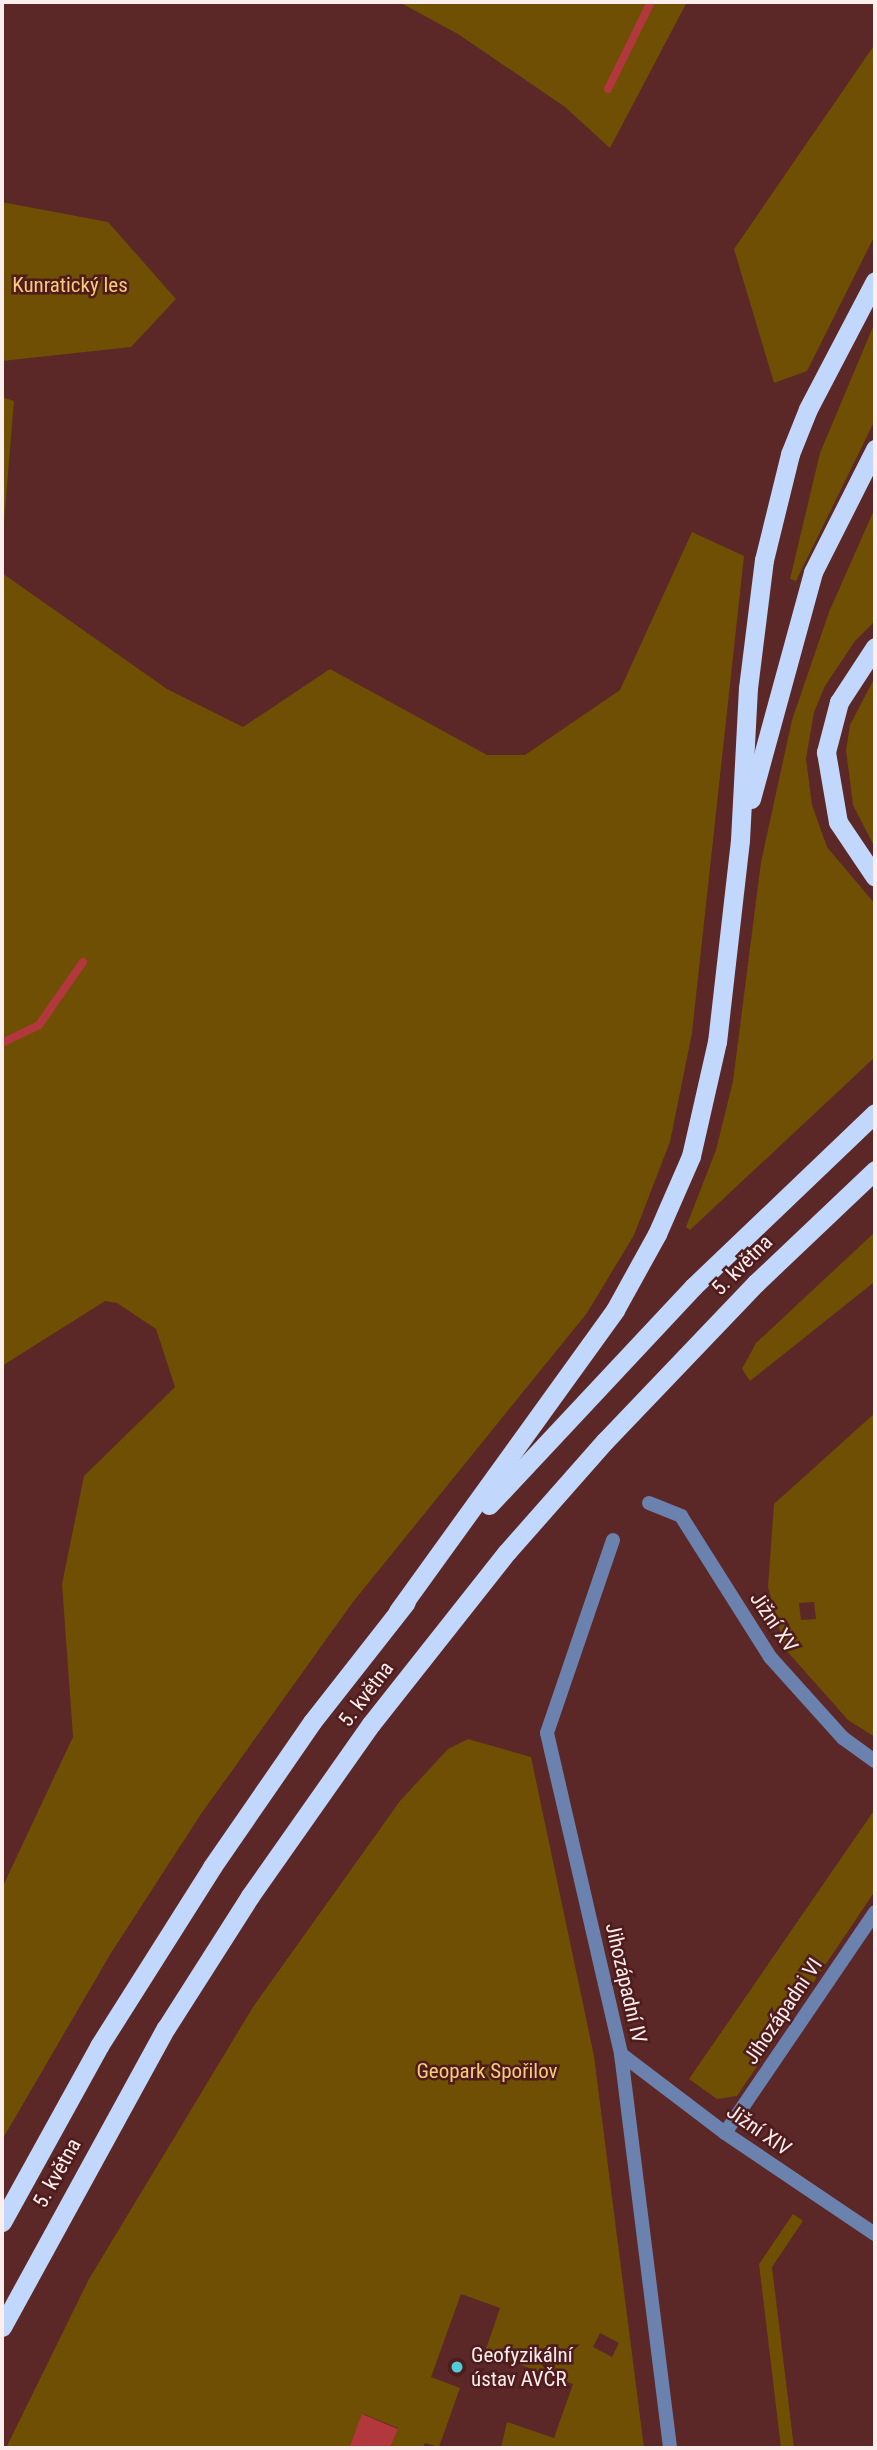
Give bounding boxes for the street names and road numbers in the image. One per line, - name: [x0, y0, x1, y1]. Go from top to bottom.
- street label: 5. května: [706, 1229, 778, 1301]
- street label: Jižní XV: [745, 1587, 803, 1657]
- street label: 5. května: [333, 1656, 399, 1732]
- street label: Jihozápadní IV: [600, 1920, 652, 2046]
- street label: Jihozápadni VI: [738, 1953, 828, 2069]
- street label: Jižní XIV: [722, 2099, 796, 2161]
- street label: 5. května: [28, 2134, 86, 2212]

